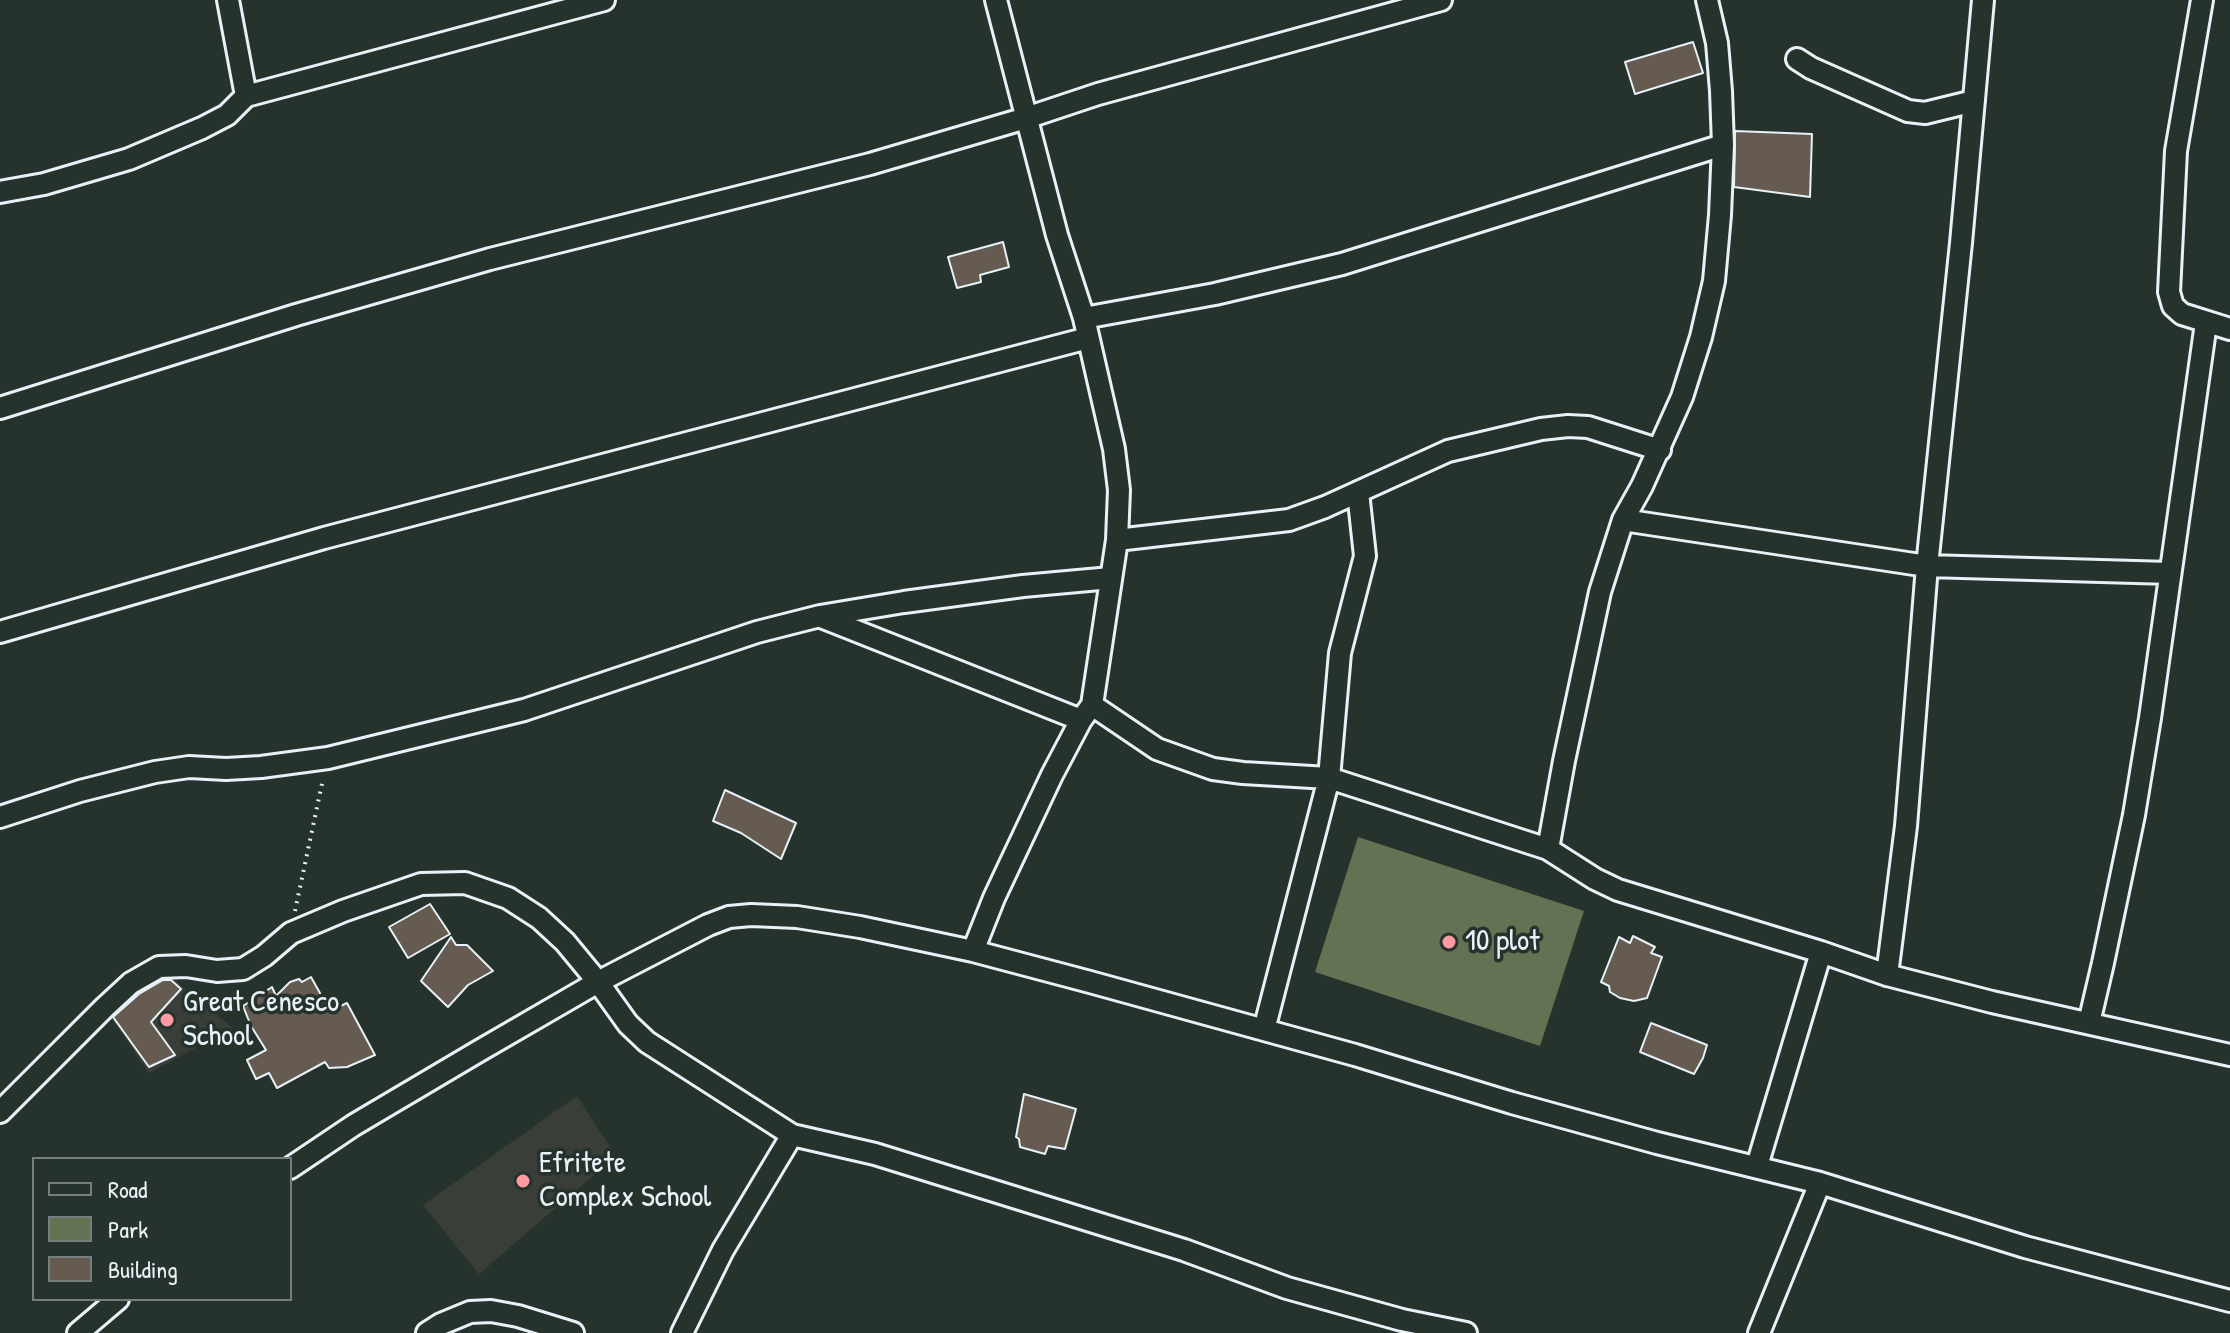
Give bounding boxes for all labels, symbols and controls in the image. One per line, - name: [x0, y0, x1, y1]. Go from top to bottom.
- place label: 10 plot: [1465, 924, 1539, 960]
- marker: 10 plot: [1440, 933, 1458, 951]
- place label: Great Cenesco School: [183, 985, 339, 1056]
- marker: Great Cenesco School: [158, 1011, 176, 1029]
- place label: Efritete Complex School: [539, 1146, 711, 1216]
- legend: [32, 1157, 292, 1301]
- marker: Efritete Complex School: [514, 1172, 532, 1190]
- text: Road: [108, 1173, 147, 1205]
- text: Park: [108, 1213, 148, 1245]
- text: Building: [108, 1253, 178, 1285]

